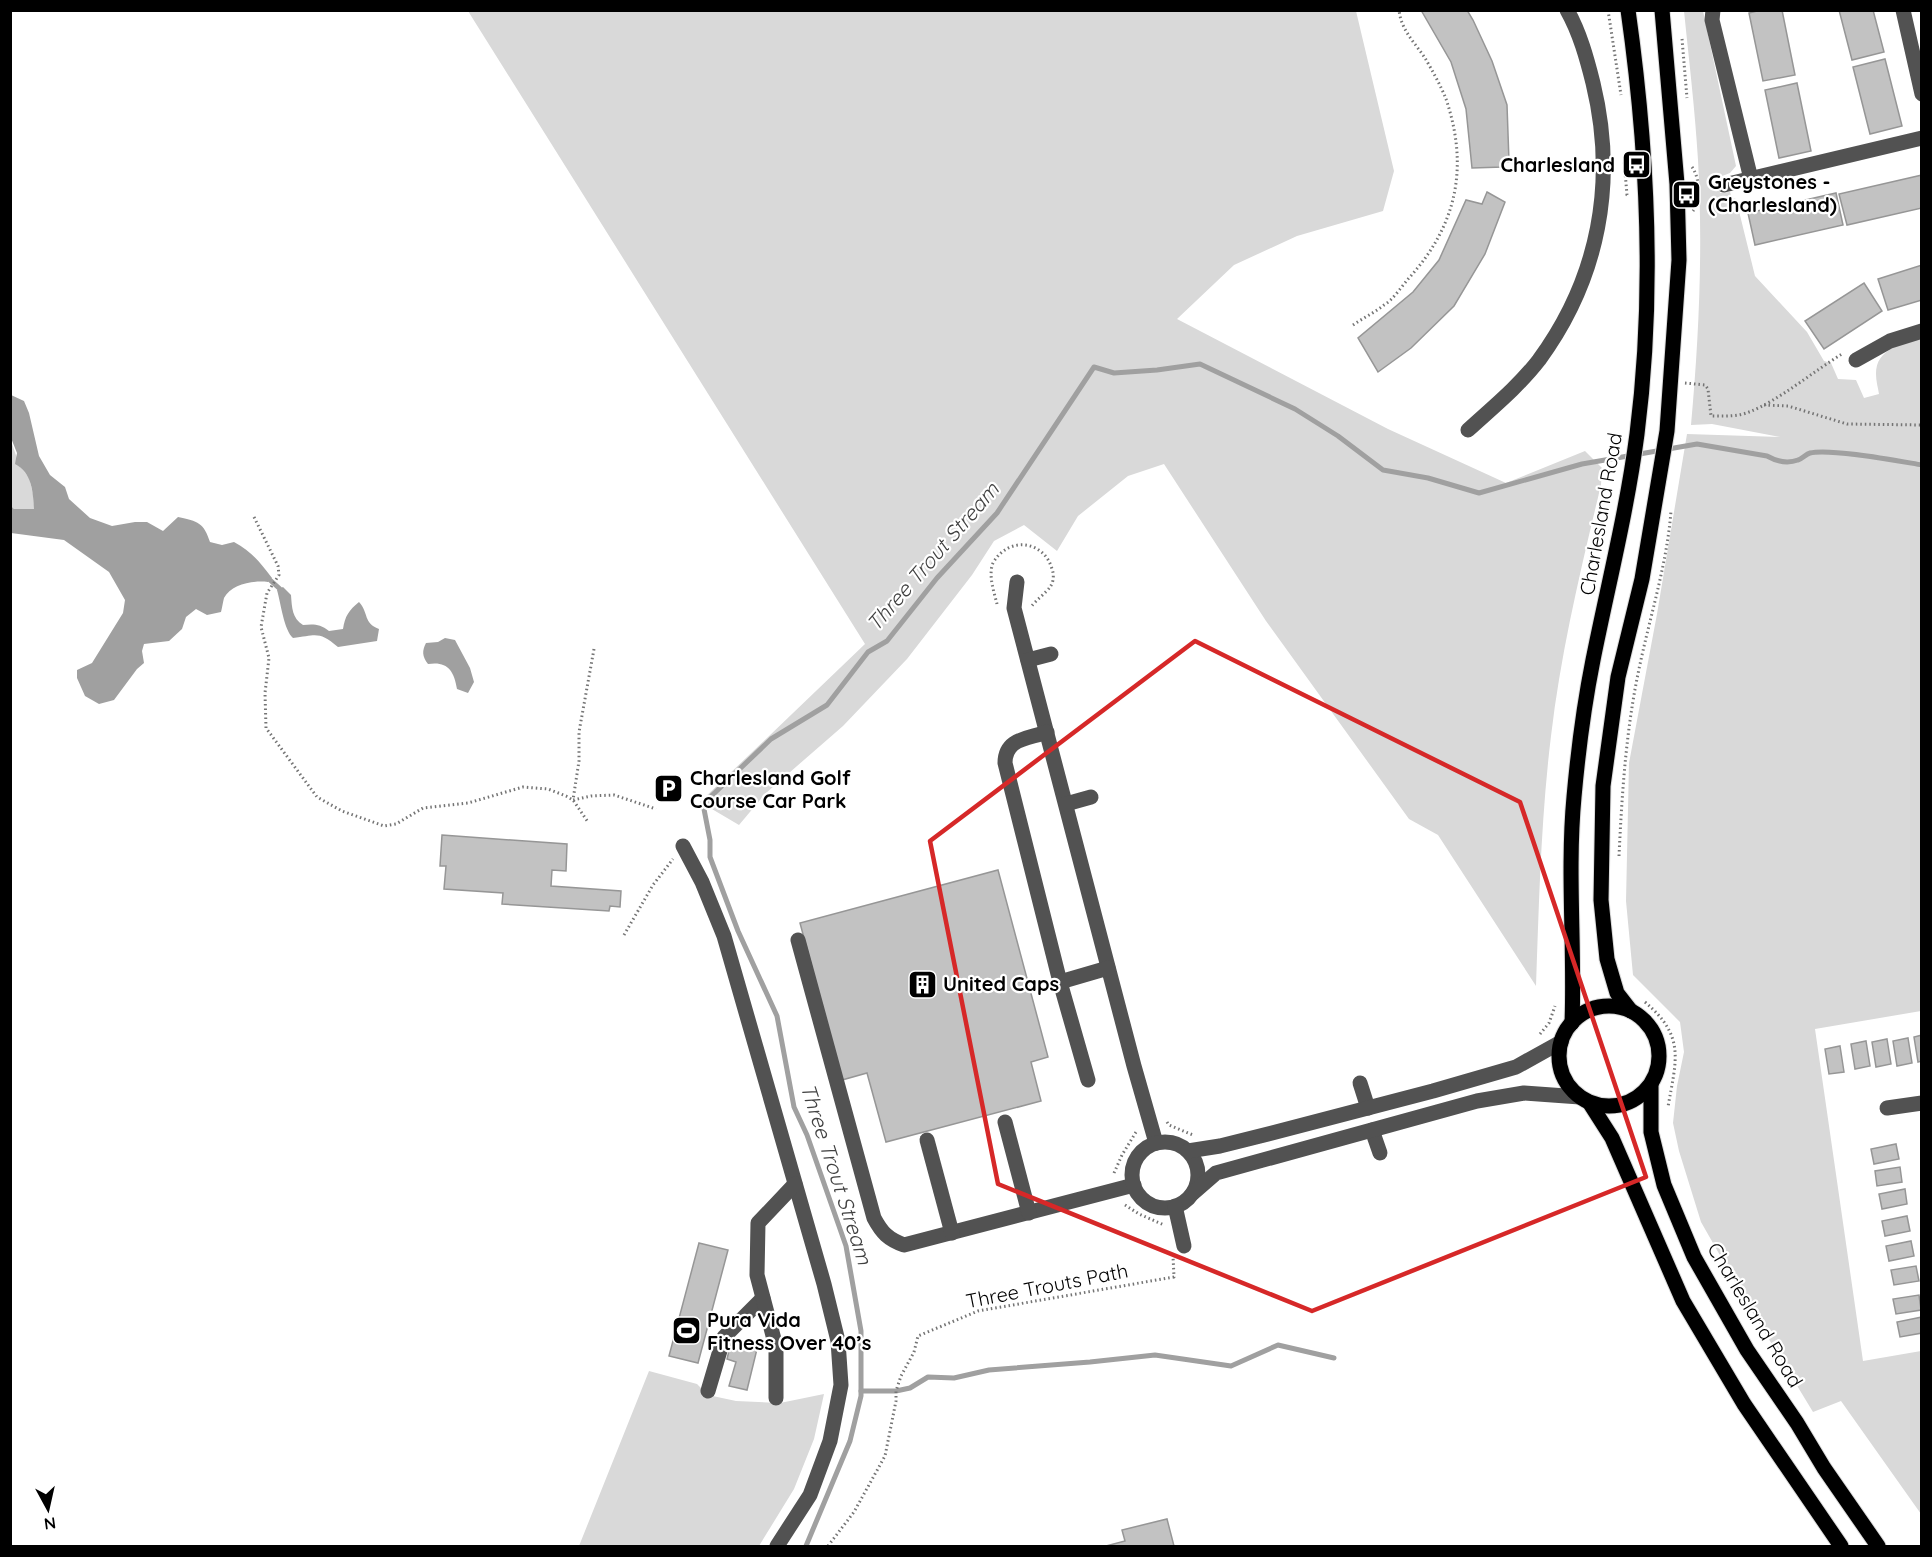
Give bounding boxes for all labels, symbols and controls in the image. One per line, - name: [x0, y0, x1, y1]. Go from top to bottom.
- bus stop icon: Charlesland: [1620, 149, 1652, 181]
- place label: Charlesland: [1500, 152, 1615, 177]
- place label: Greystones - (Charlesland): [1708, 169, 1837, 217]
- bus stop icon: Greystones - (Charlesland): [1671, 178, 1703, 210]
- street label: Charlesland Road: [1574, 431, 1627, 597]
- water label: Three Trout Stream: [861, 476, 1004, 636]
- place label: Charlesland Golf Course Car Park: [690, 765, 851, 813]
- parking icon: Charlesland Golf Course Car Park: [653, 773, 685, 805]
- building icon: United Caps: [906, 968, 938, 1000]
- place label: United Caps: [943, 971, 1059, 996]
- water label: Three Trout Stream: [795, 1080, 879, 1268]
- street label: Charlesland Road: [1702, 1238, 1809, 1392]
- street label: Three Trouts Path: [964, 1258, 1130, 1313]
- place label: Pura Vida Fitness Over 40’s: [707, 1307, 871, 1355]
- sports icon: Pura Vida Fitness Over 40’s: [670, 1315, 702, 1347]
- north arrow: [18, 1479, 78, 1539]
- text: N: [43, 1513, 57, 1535]

